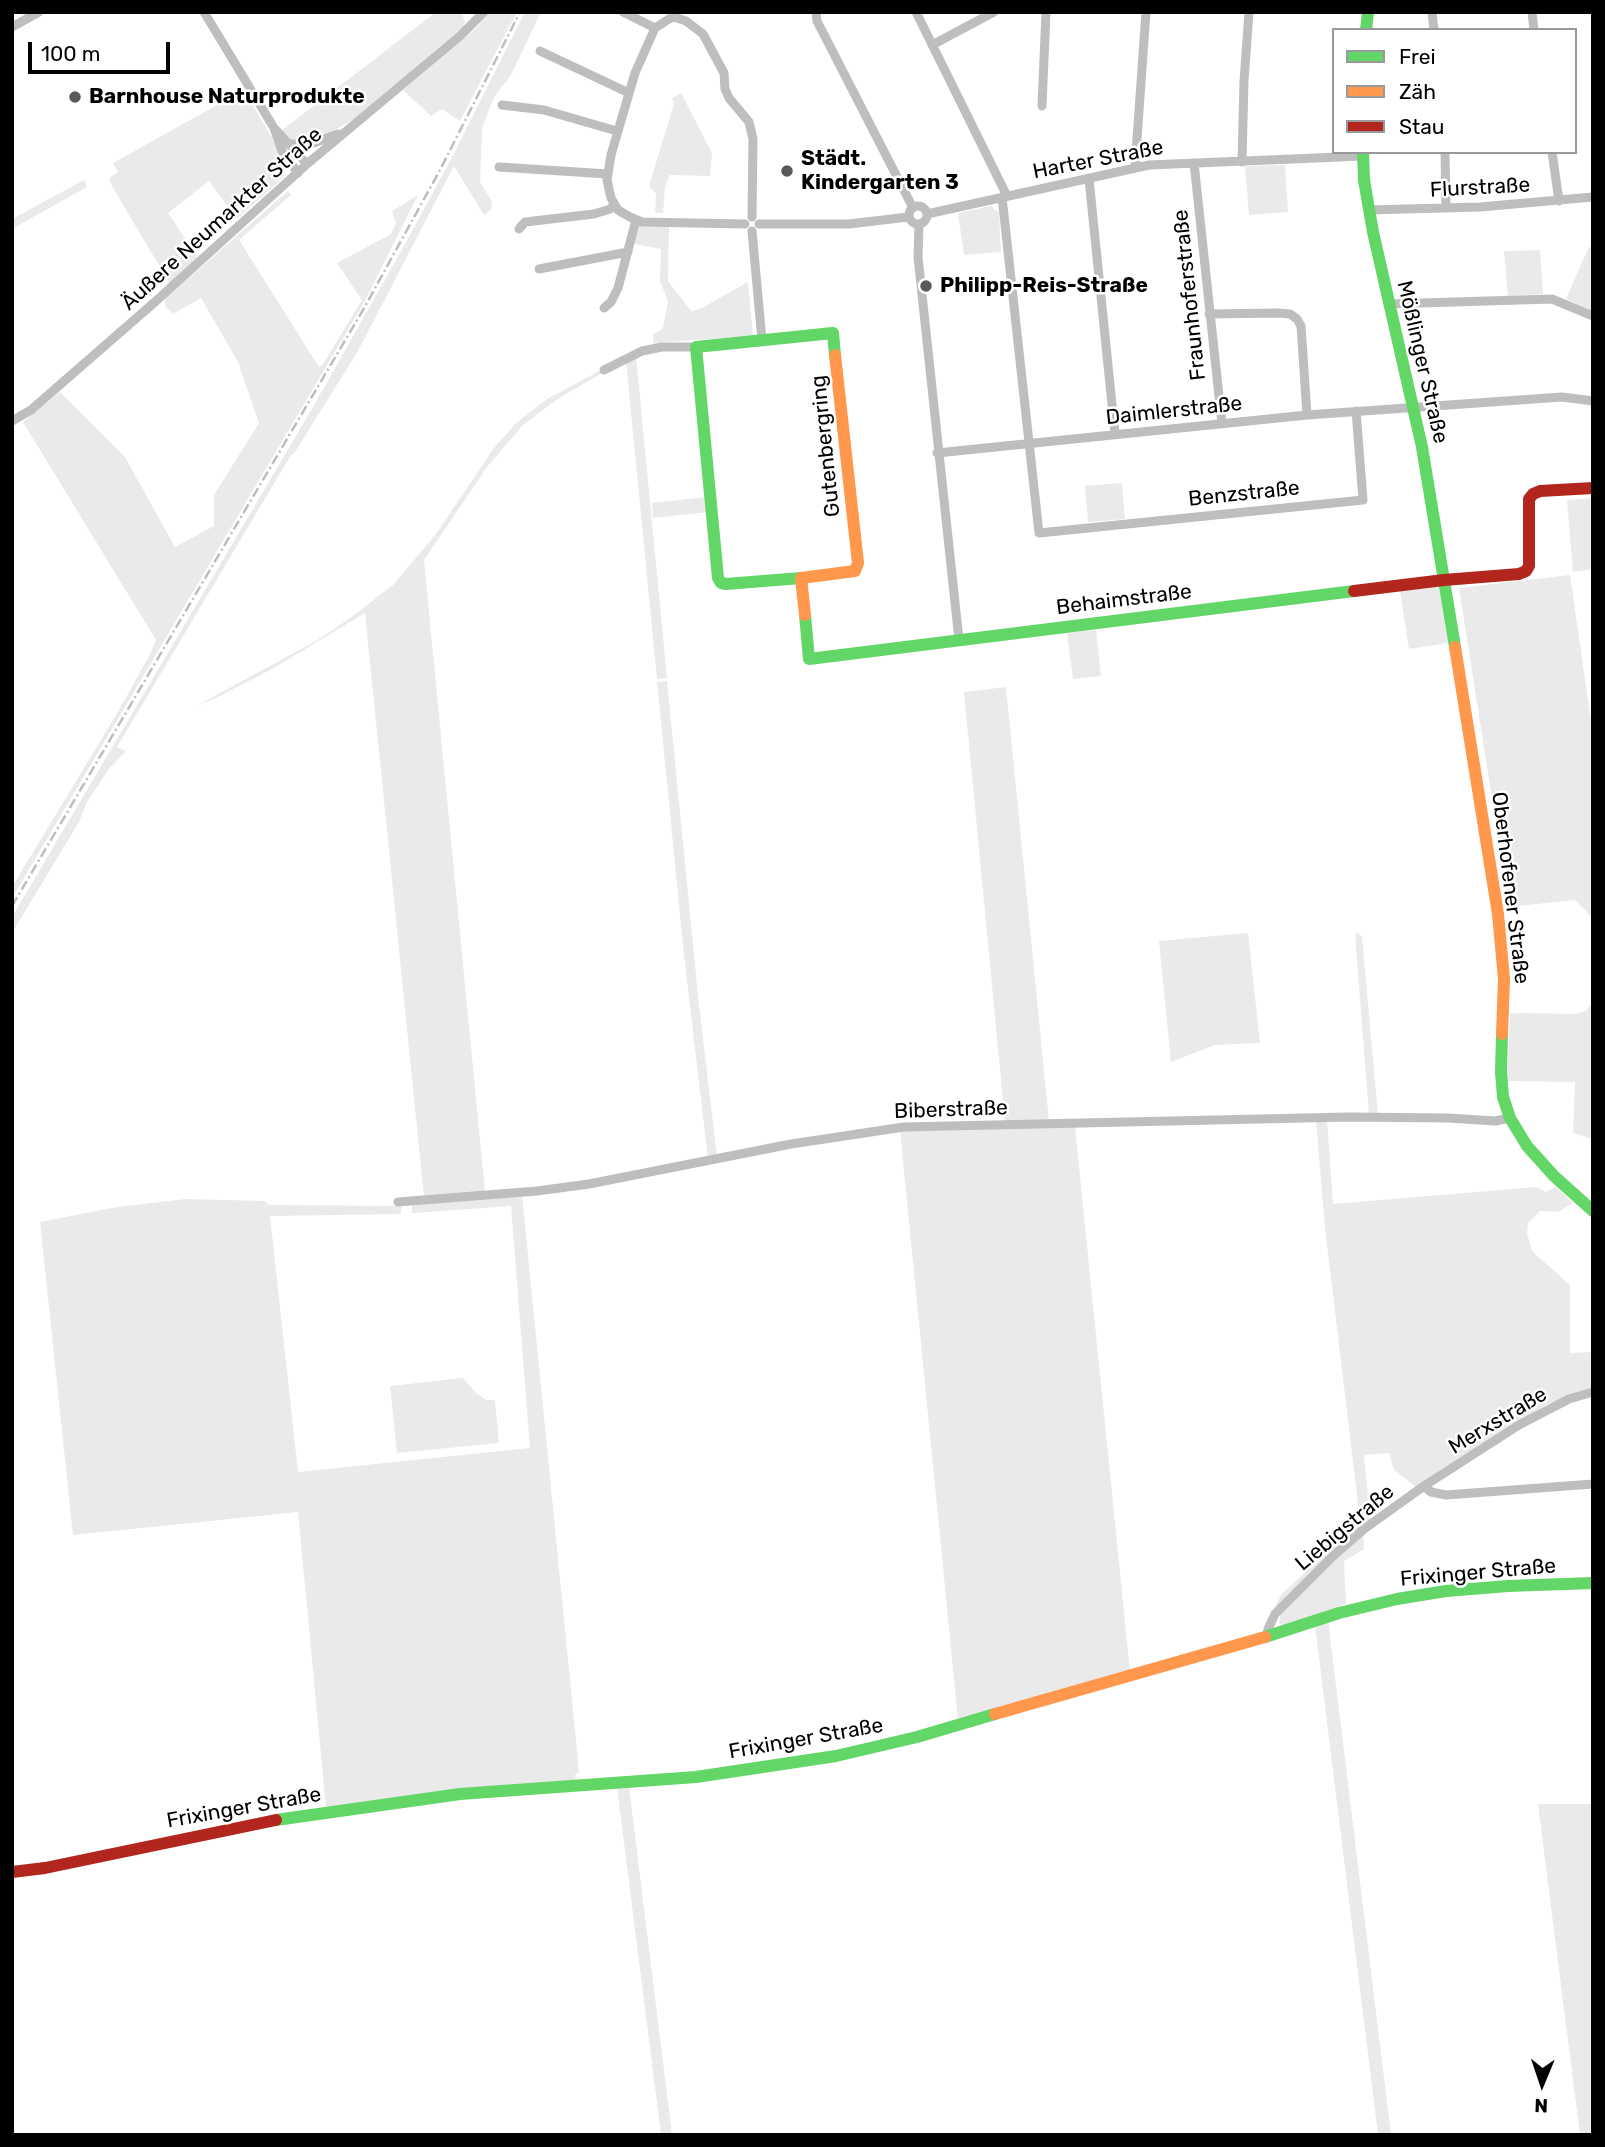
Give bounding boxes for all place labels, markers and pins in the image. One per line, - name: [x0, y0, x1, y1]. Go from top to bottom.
- place label: Barnhouse Naturprodukte: [89, 84, 365, 110]
- marker: Barnhouse Naturprodukte: [67, 89, 83, 105]
- place label: Städt. Kindergarten 3: [801, 146, 959, 196]
- marker: Städt. Kindergarten 3: [779, 163, 795, 179]
- place label: Philipp-Reis-Straße: [940, 273, 1148, 299]
- marker: Philipp-Reis-Straße: [918, 278, 934, 294]

